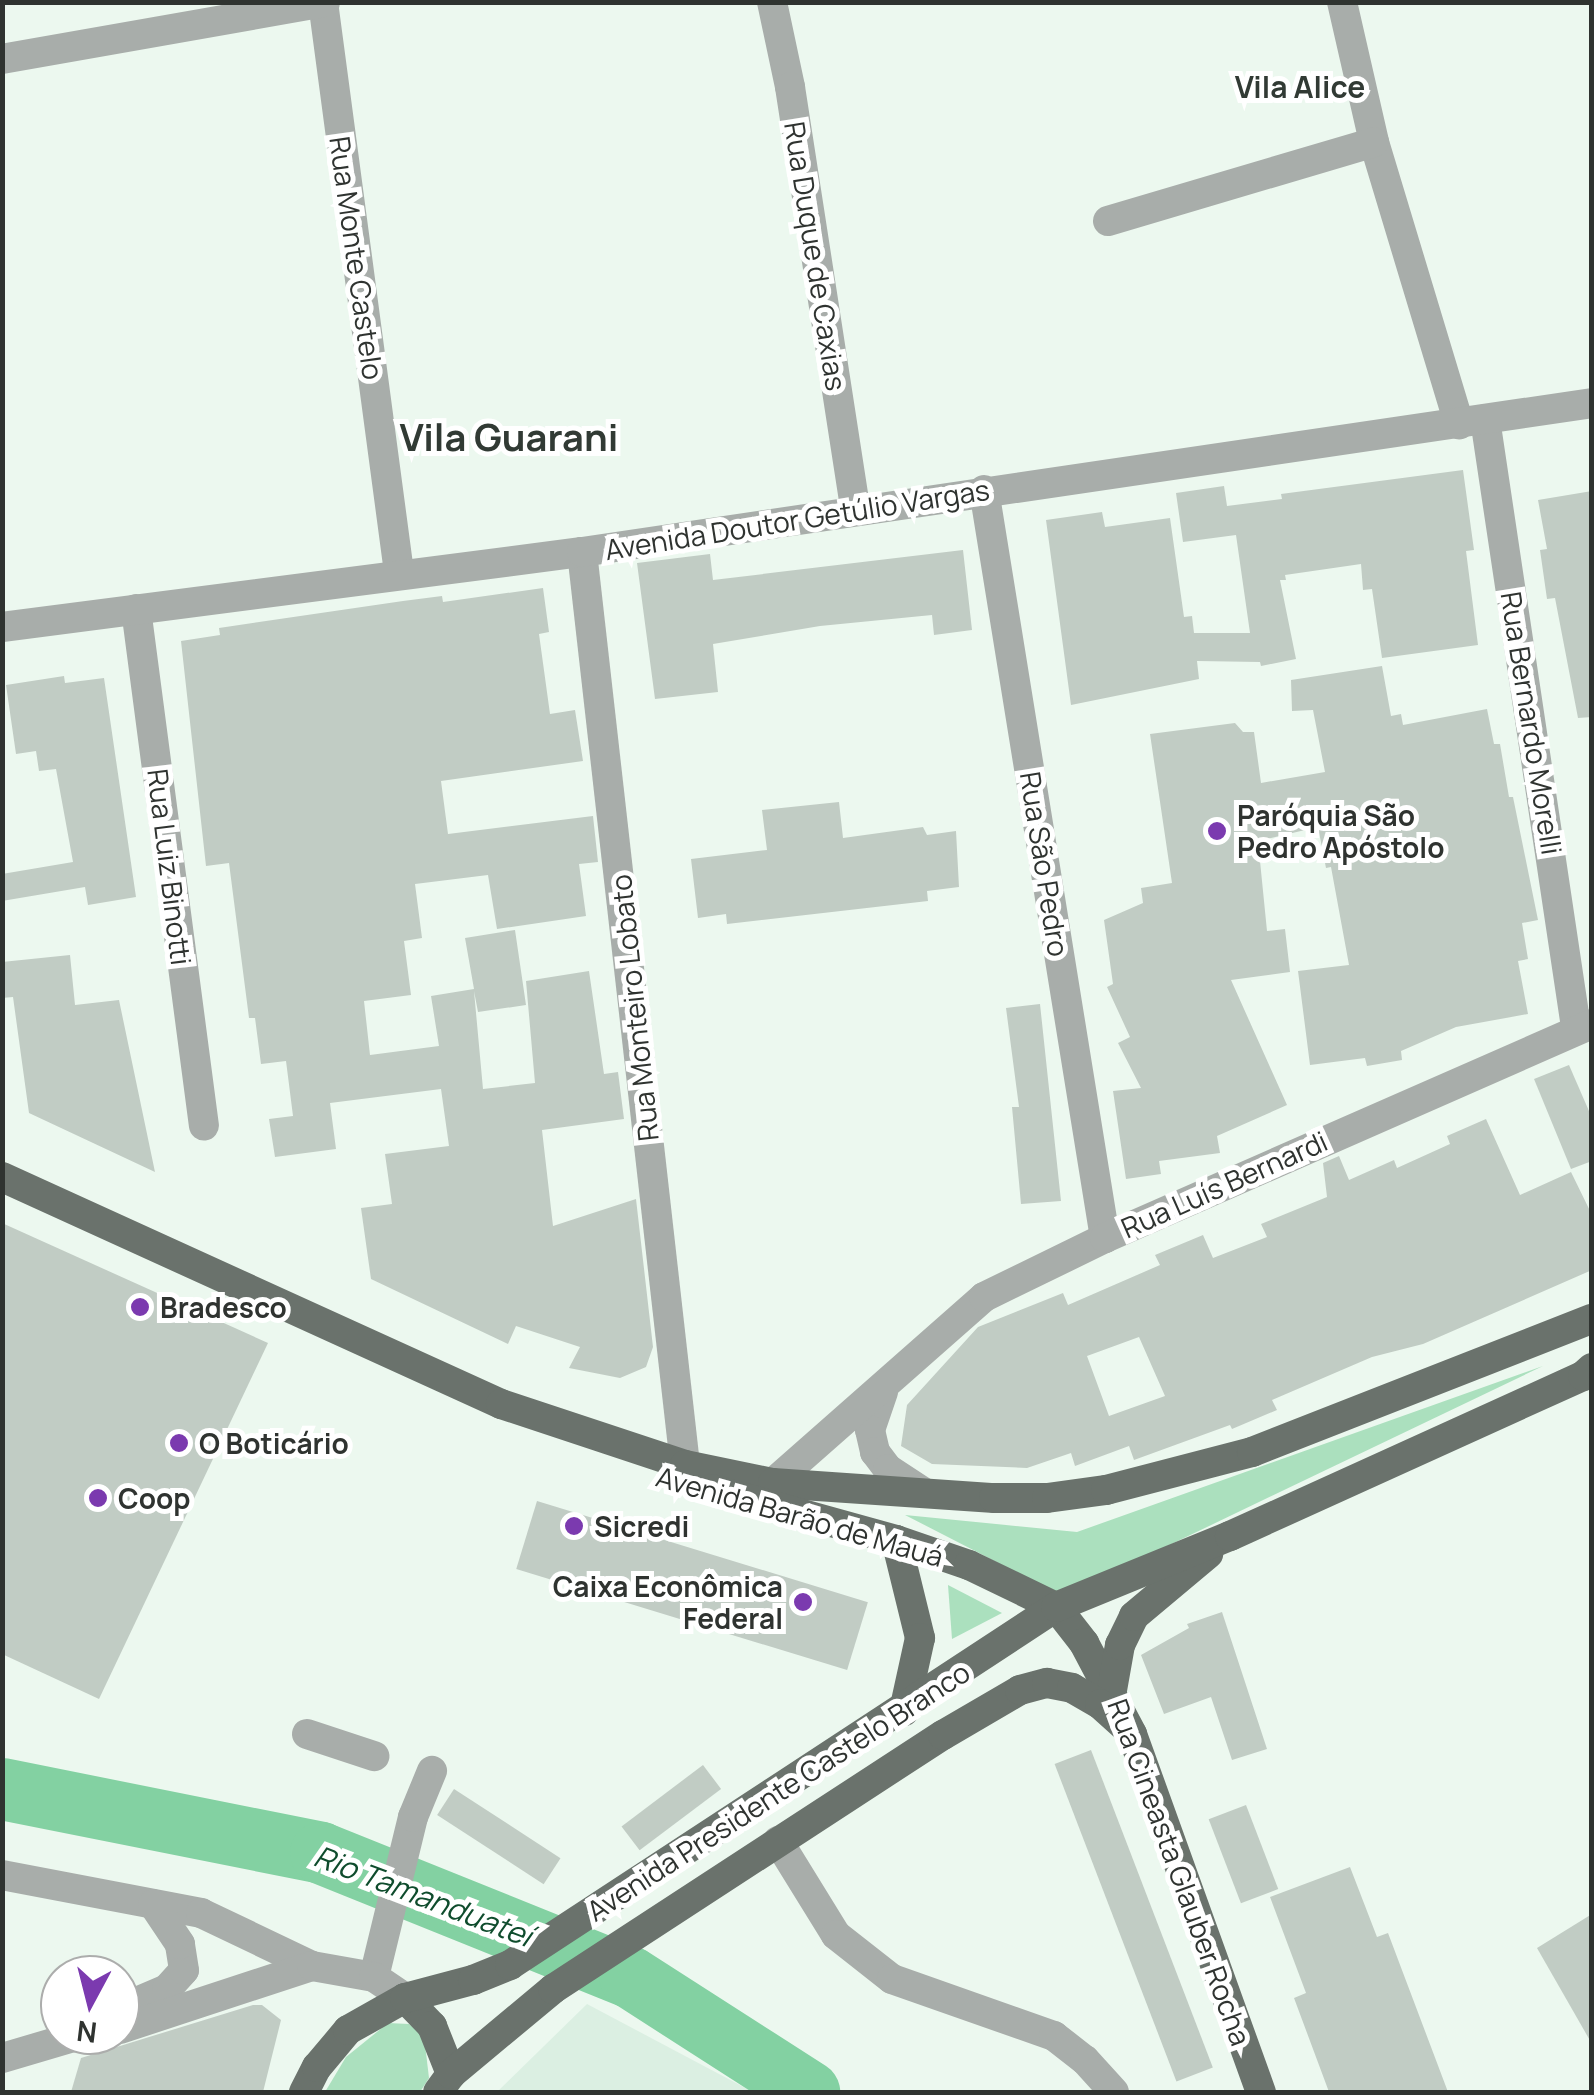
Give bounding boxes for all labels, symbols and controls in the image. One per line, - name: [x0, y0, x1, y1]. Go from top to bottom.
- district label: Vila Alice: [1235, 69, 1365, 105]
- street label: Rua Duque de Caxias: [778, 119, 854, 393]
- street label: Rua Monte Castelo: [323, 134, 391, 382]
- district label: Vila Guarani: [400, 414, 618, 460]
- street label: Avenida Doutor Getúlio Vargas: [602, 472, 992, 566]
- street label: Rua Bernardo Morelli: [1495, 589, 1569, 857]
- street label: Rua Luiz Binotti: [141, 767, 199, 967]
- street label: Rua São Pedro: [1014, 769, 1076, 959]
- place label: Paróquia São Pedro Apóstolo: [1237, 798, 1445, 864]
- marker: Paróquia São Pedro Apóstolo: [1206, 820, 1228, 842]
- street label: Rua Monteiro Lobato: [603, 873, 665, 1143]
- street label: Rua Luís Bernardi: [1116, 1124, 1332, 1244]
- place label: Bradesco: [160, 1290, 287, 1324]
- marker: Bradesco: [129, 1296, 151, 1318]
- place label: O Boticário: [199, 1426, 349, 1460]
- marker: O Boticário: [168, 1432, 190, 1454]
- street label: Avenida Barão de Mauá: [653, 1459, 947, 1573]
- place label: Coop: [118, 1481, 191, 1515]
- marker: Coop: [87, 1487, 109, 1509]
- place label: Sicredi: [594, 1509, 689, 1543]
- marker: Sicredi: [563, 1515, 585, 1537]
- place label: Caixa Econômica Federal: [553, 1569, 783, 1635]
- marker: Caixa Econômica Federal: [792, 1591, 814, 1613]
- street label: Avenida Presidente Castelo Branco: [580, 1654, 976, 1928]
- street label: Rua Cineasta Glauber Rocha: [1102, 1694, 1258, 2050]
- water label: Rio Tamanduateí: [309, 1838, 537, 1954]
- north arrow: [40, 1955, 140, 2055]
- text: N: [74, 2013, 99, 2053]

